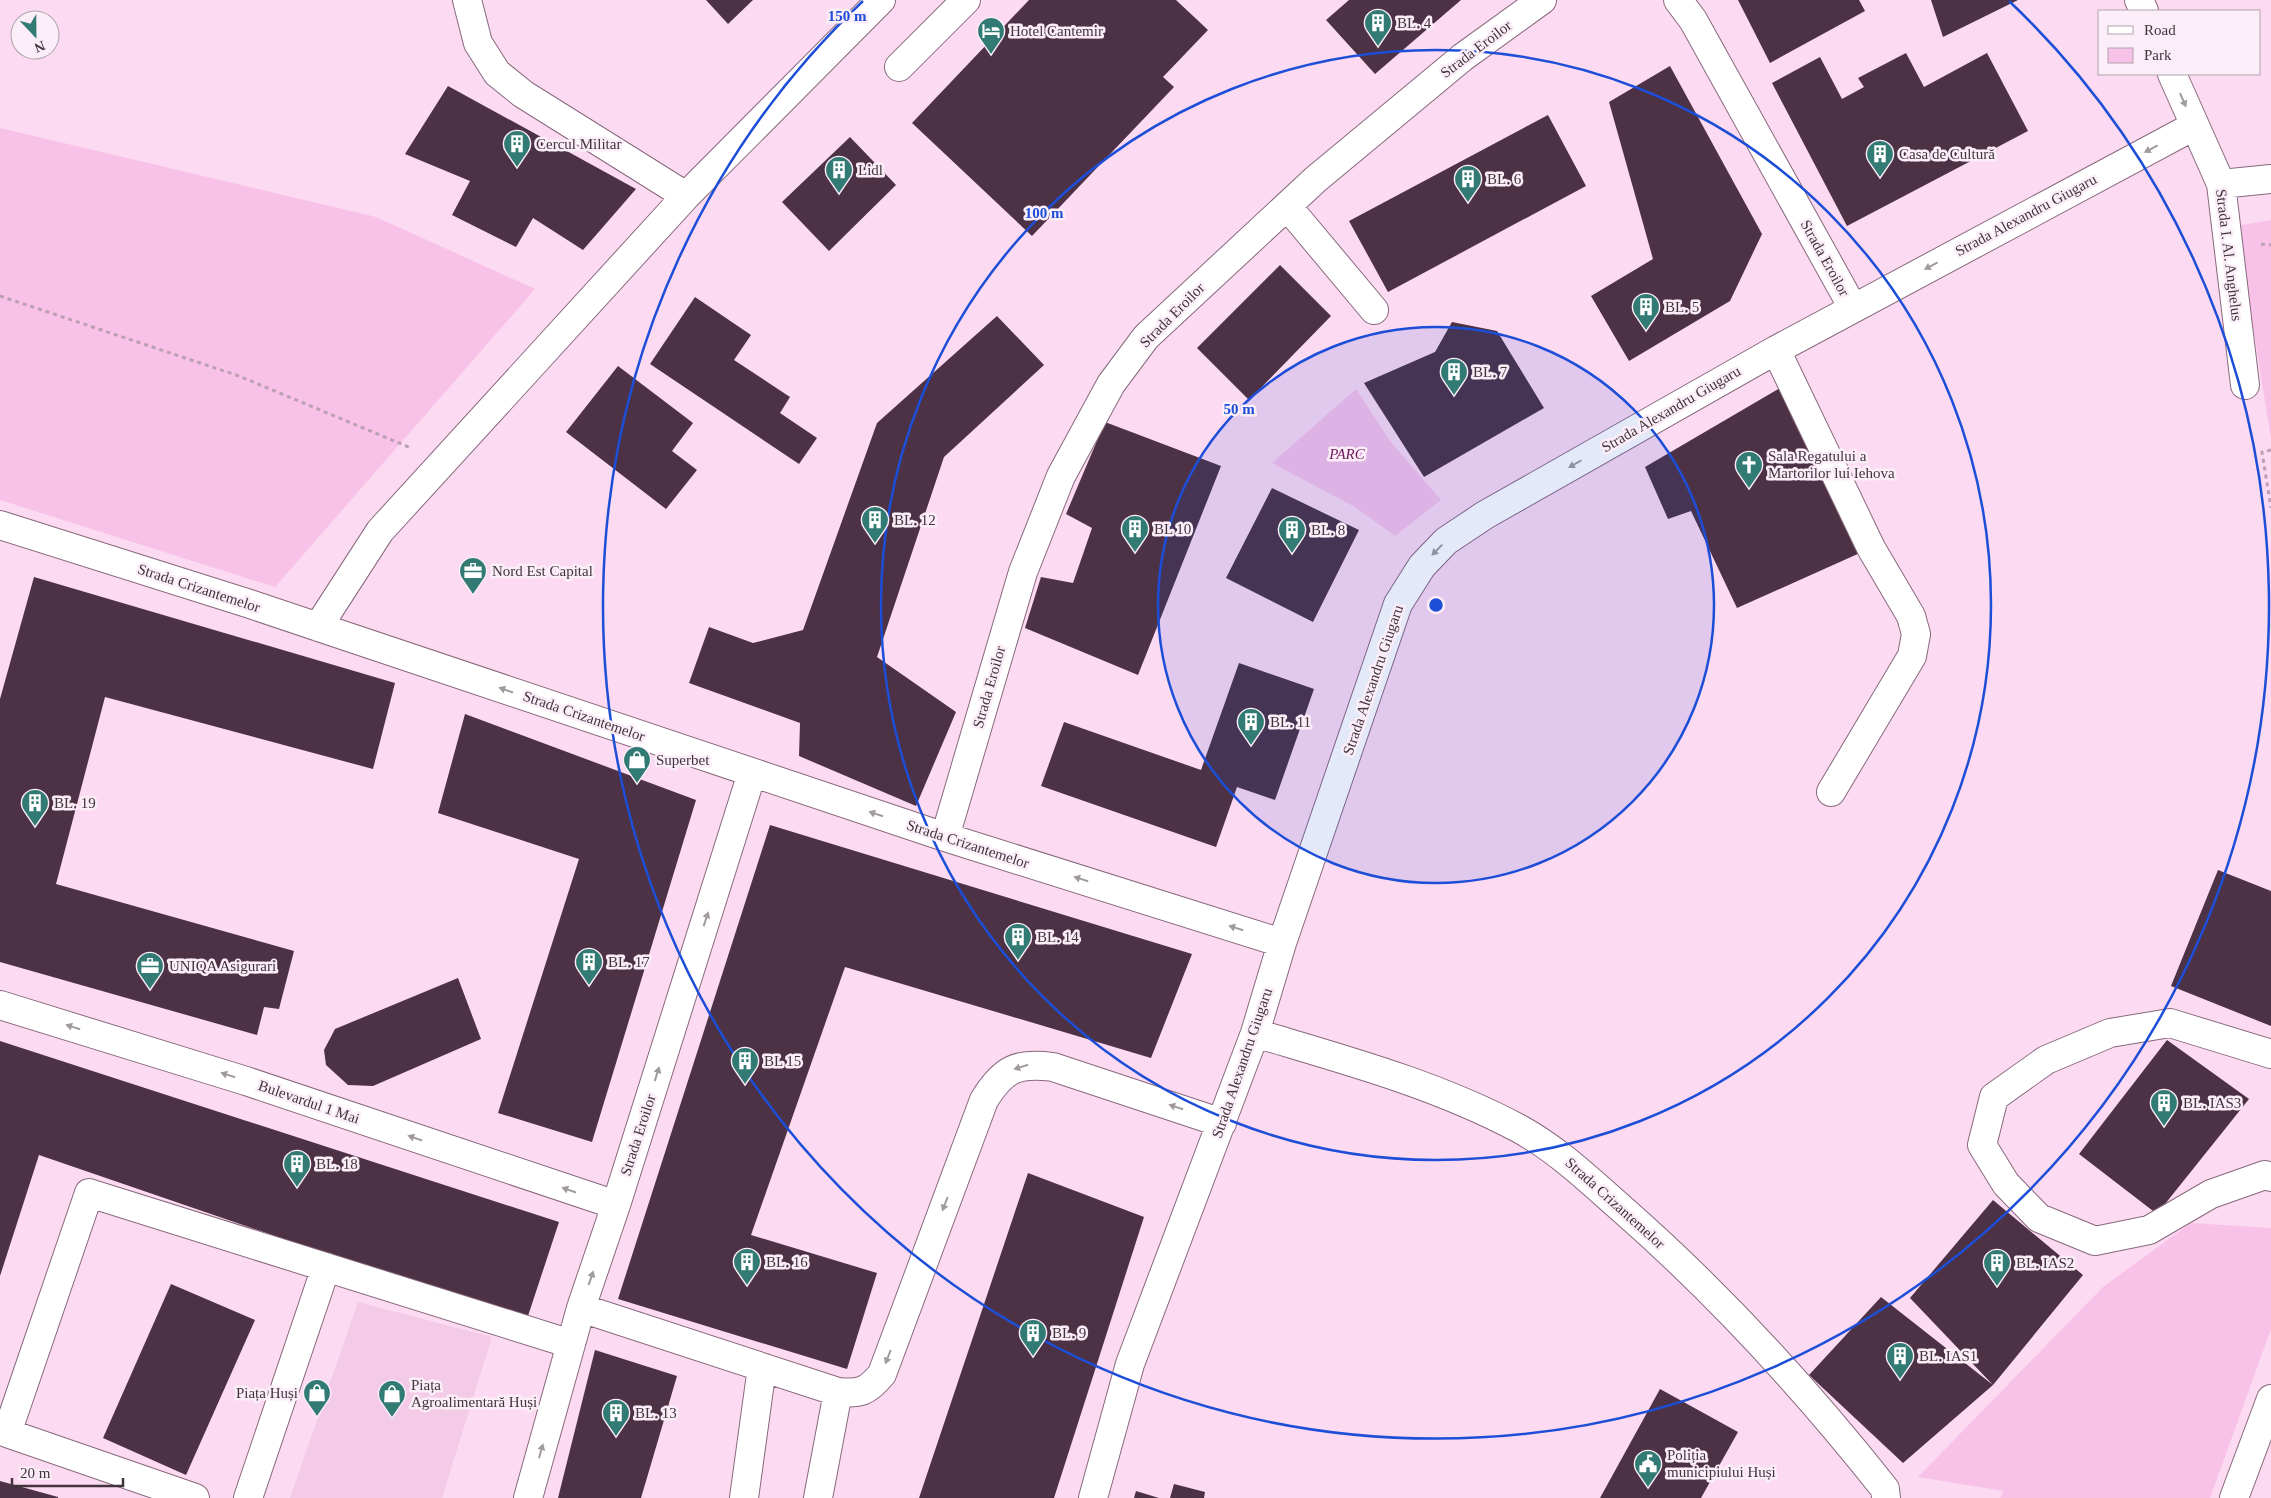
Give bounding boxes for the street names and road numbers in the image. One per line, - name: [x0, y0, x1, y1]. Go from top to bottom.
- street label: Strada Eroilor: [1437, 17, 1515, 81]
- street label: Strada Alexandru Giugaru: [1953, 171, 2100, 259]
- street label: Strada I. Al. Anghelus: [2213, 188, 2245, 322]
- street label: Strada Eroilor: [1798, 217, 1852, 299]
- street label: Strada Eroilor: [1136, 279, 1208, 351]
- street label: Strada Alexandru Giugaru: [1599, 362, 1744, 455]
- street label: Strada Crizantemelor: [136, 561, 262, 615]
- street label: Strada Alexandru Giugaru: [1340, 602, 1406, 757]
- street label: Strada Eroilor: [970, 644, 1008, 730]
- street label: Strada Crizantemelor: [521, 688, 647, 744]
- street label: Strada Crizantemelor: [905, 817, 1031, 871]
- street label: Strada Alexandru Giugaru: [1209, 985, 1275, 1140]
- street label: Bulevardul 1 Mai: [256, 1077, 362, 1127]
- street label: Strada Eroilor: [617, 1092, 659, 1178]
- street label: Strada Crizantemelor: [1562, 1154, 1668, 1252]

